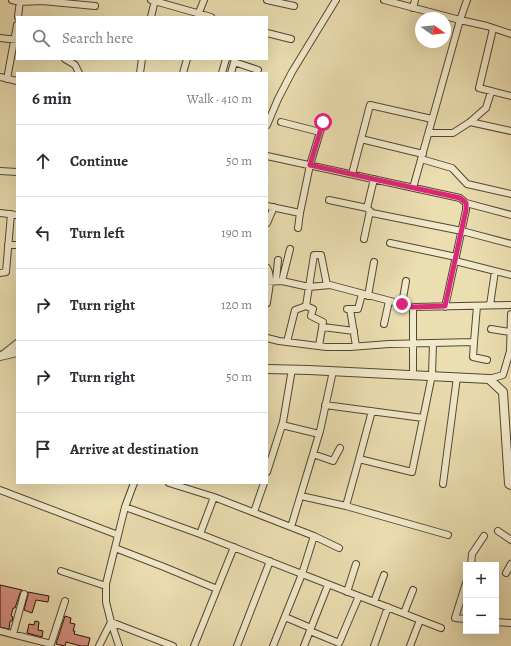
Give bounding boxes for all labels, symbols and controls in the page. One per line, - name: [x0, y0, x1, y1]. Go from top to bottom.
- north arrow: [415, 12, 451, 48]
- search box: [16, 16, 268, 60]
- icon: search: [30, 27, 52, 49]
- text: Search here: [62, 28, 133, 48]
- text: 6 min: [32, 87, 72, 110]
- text: Walk · 410 m: [187, 90, 252, 107]
- route start: [314, 113, 332, 131]
- icon: ahead: [32, 150, 54, 172]
- text: Continue: [70, 151, 128, 171]
- text: 50 m: [226, 152, 252, 169]
- icon: left: [32, 222, 54, 244]
- text: Turn left: [70, 223, 125, 243]
- text: 190 m: [221, 224, 252, 241]
- icon: right: [32, 294, 54, 316]
- text: Turn right: [70, 295, 135, 315]
- route end: [393, 295, 411, 313]
- text: 120 m: [221, 296, 252, 313]
- icon: right: [32, 366, 54, 388]
- text: Turn right: [70, 367, 135, 387]
- text: 50 m: [226, 368, 252, 385]
- icon: arrive: [32, 438, 54, 460]
- text: Arrive at destination: [70, 439, 199, 459]
- map controls: [463, 562, 499, 634]
- button: +: [463, 562, 499, 598]
- button: −: [463, 598, 499, 634]

